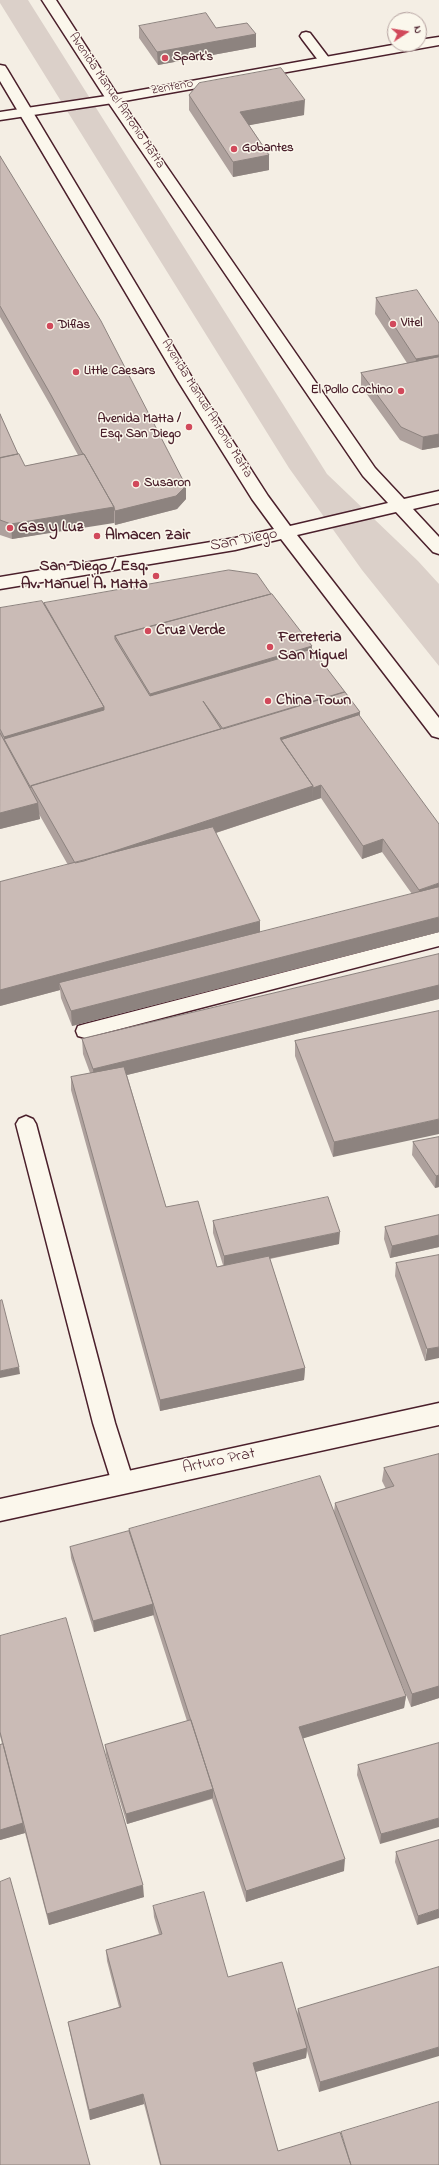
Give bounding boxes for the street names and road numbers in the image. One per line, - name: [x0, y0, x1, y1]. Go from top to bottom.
- street label: Avenida Manuel Antonio Matta: [65, 30, 167, 172]
- street label: Zenteno: [149, 77, 195, 99]
- street label: Avenida Manuel Antonio Matta: [157, 337, 255, 481]
- street label: San Diego: [209, 525, 279, 557]
- street label: Arturo Prat: [181, 1445, 257, 1479]

